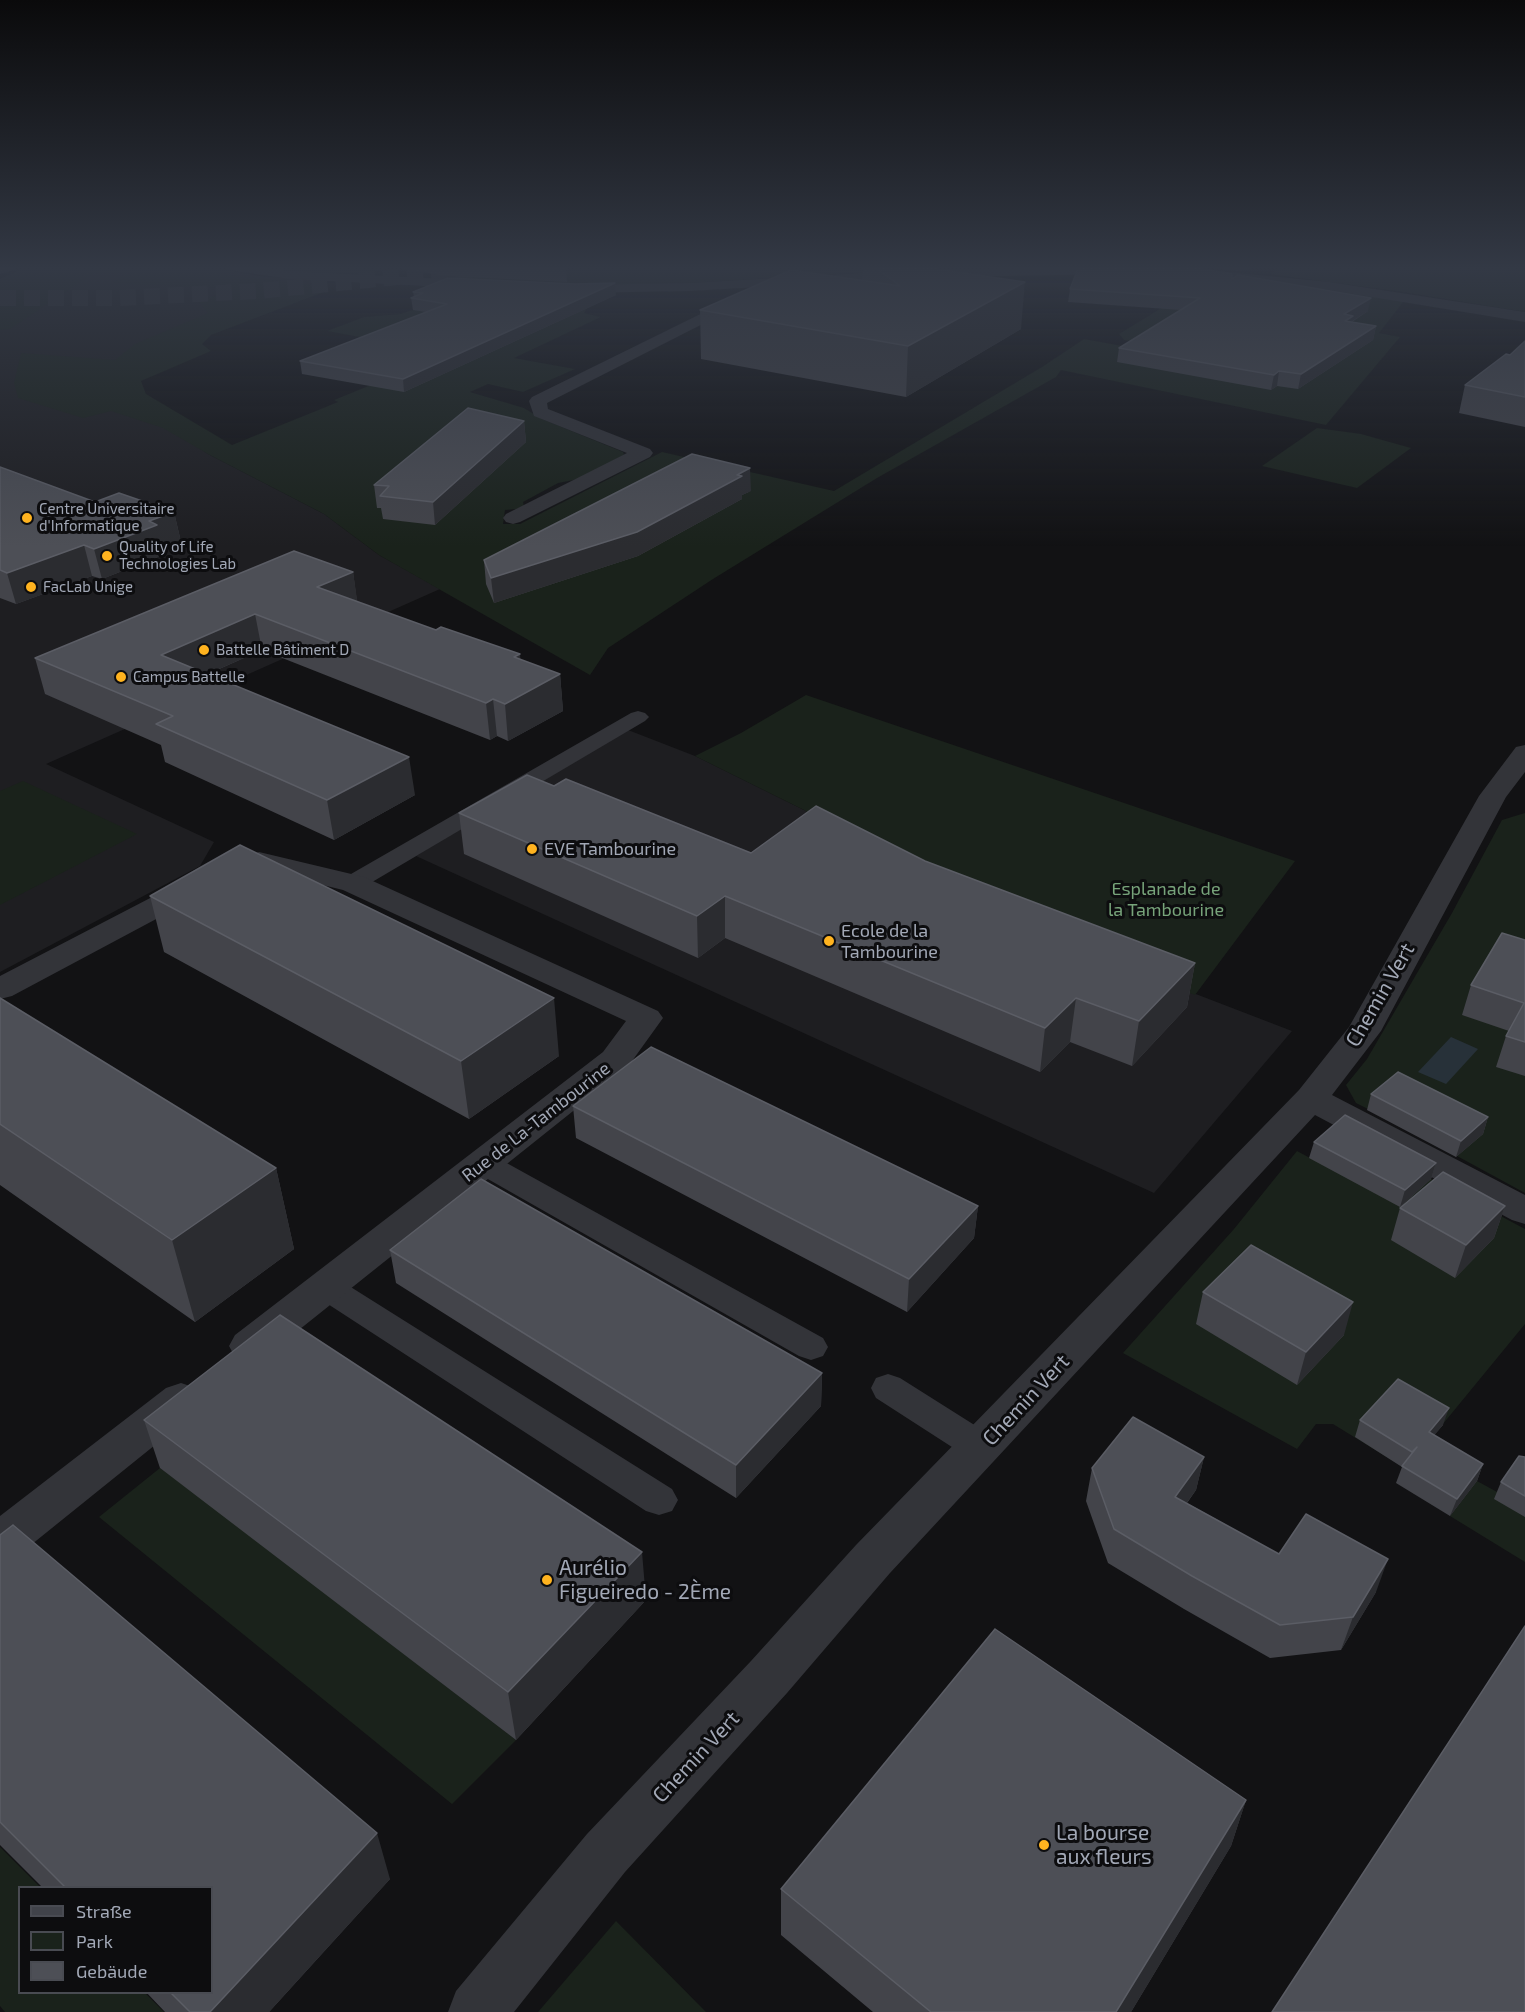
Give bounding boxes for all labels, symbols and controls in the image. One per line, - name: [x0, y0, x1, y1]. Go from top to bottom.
- place label: Centre Universitaire d'Informatique: [39, 500, 174, 535]
- marker: Centre Universitaire d'Informatique: [20, 511, 34, 525]
- place label: Quality of Life Technologies Lab: [119, 538, 236, 573]
- marker: Quality of Life Technologies Lab: [100, 549, 114, 563]
- place label: FacLab Unige: [43, 578, 133, 596]
- marker: FacLab Unige: [24, 580, 38, 594]
- place label: Battelle Bâtiment D: [216, 641, 349, 659]
- marker: Battelle Bâtiment D: [197, 643, 211, 657]
- place label: Campus Battelle: [133, 668, 245, 686]
- marker: Campus Battelle: [114, 670, 128, 684]
- place label: EVE Tambourine: [544, 838, 676, 860]
- marker: EVE Tambourine: [525, 842, 539, 856]
- park label: Esplanade de la Tambourine: [1108, 878, 1224, 920]
- place label: Ecole de la Tambourine: [841, 920, 938, 962]
- marker: Ecole de la Tambourine: [822, 934, 836, 948]
- street label: Chemin Vert: [1340, 939, 1420, 1051]
- street label: Rue de La-Tambourine: [458, 1057, 614, 1187]
- street label: Chemin Vert: [977, 1349, 1075, 1451]
- place label: Aurélio Figueiredo - 2Ème: [559, 1555, 731, 1605]
- marker: Aurélio Figueiredo - 2Ème: [540, 1573, 554, 1587]
- street label: Chemin Vert: [647, 1706, 745, 1808]
- place label: La bourse aux fleurs: [1056, 1820, 1152, 1870]
- marker: La bourse aux fleurs: [1037, 1838, 1051, 1852]
- legend: [18, 1886, 213, 1994]
- text: Straße: [76, 1900, 132, 1922]
- text: Park: [76, 1930, 113, 1952]
- text: Gebäude: [76, 1960, 147, 1982]

